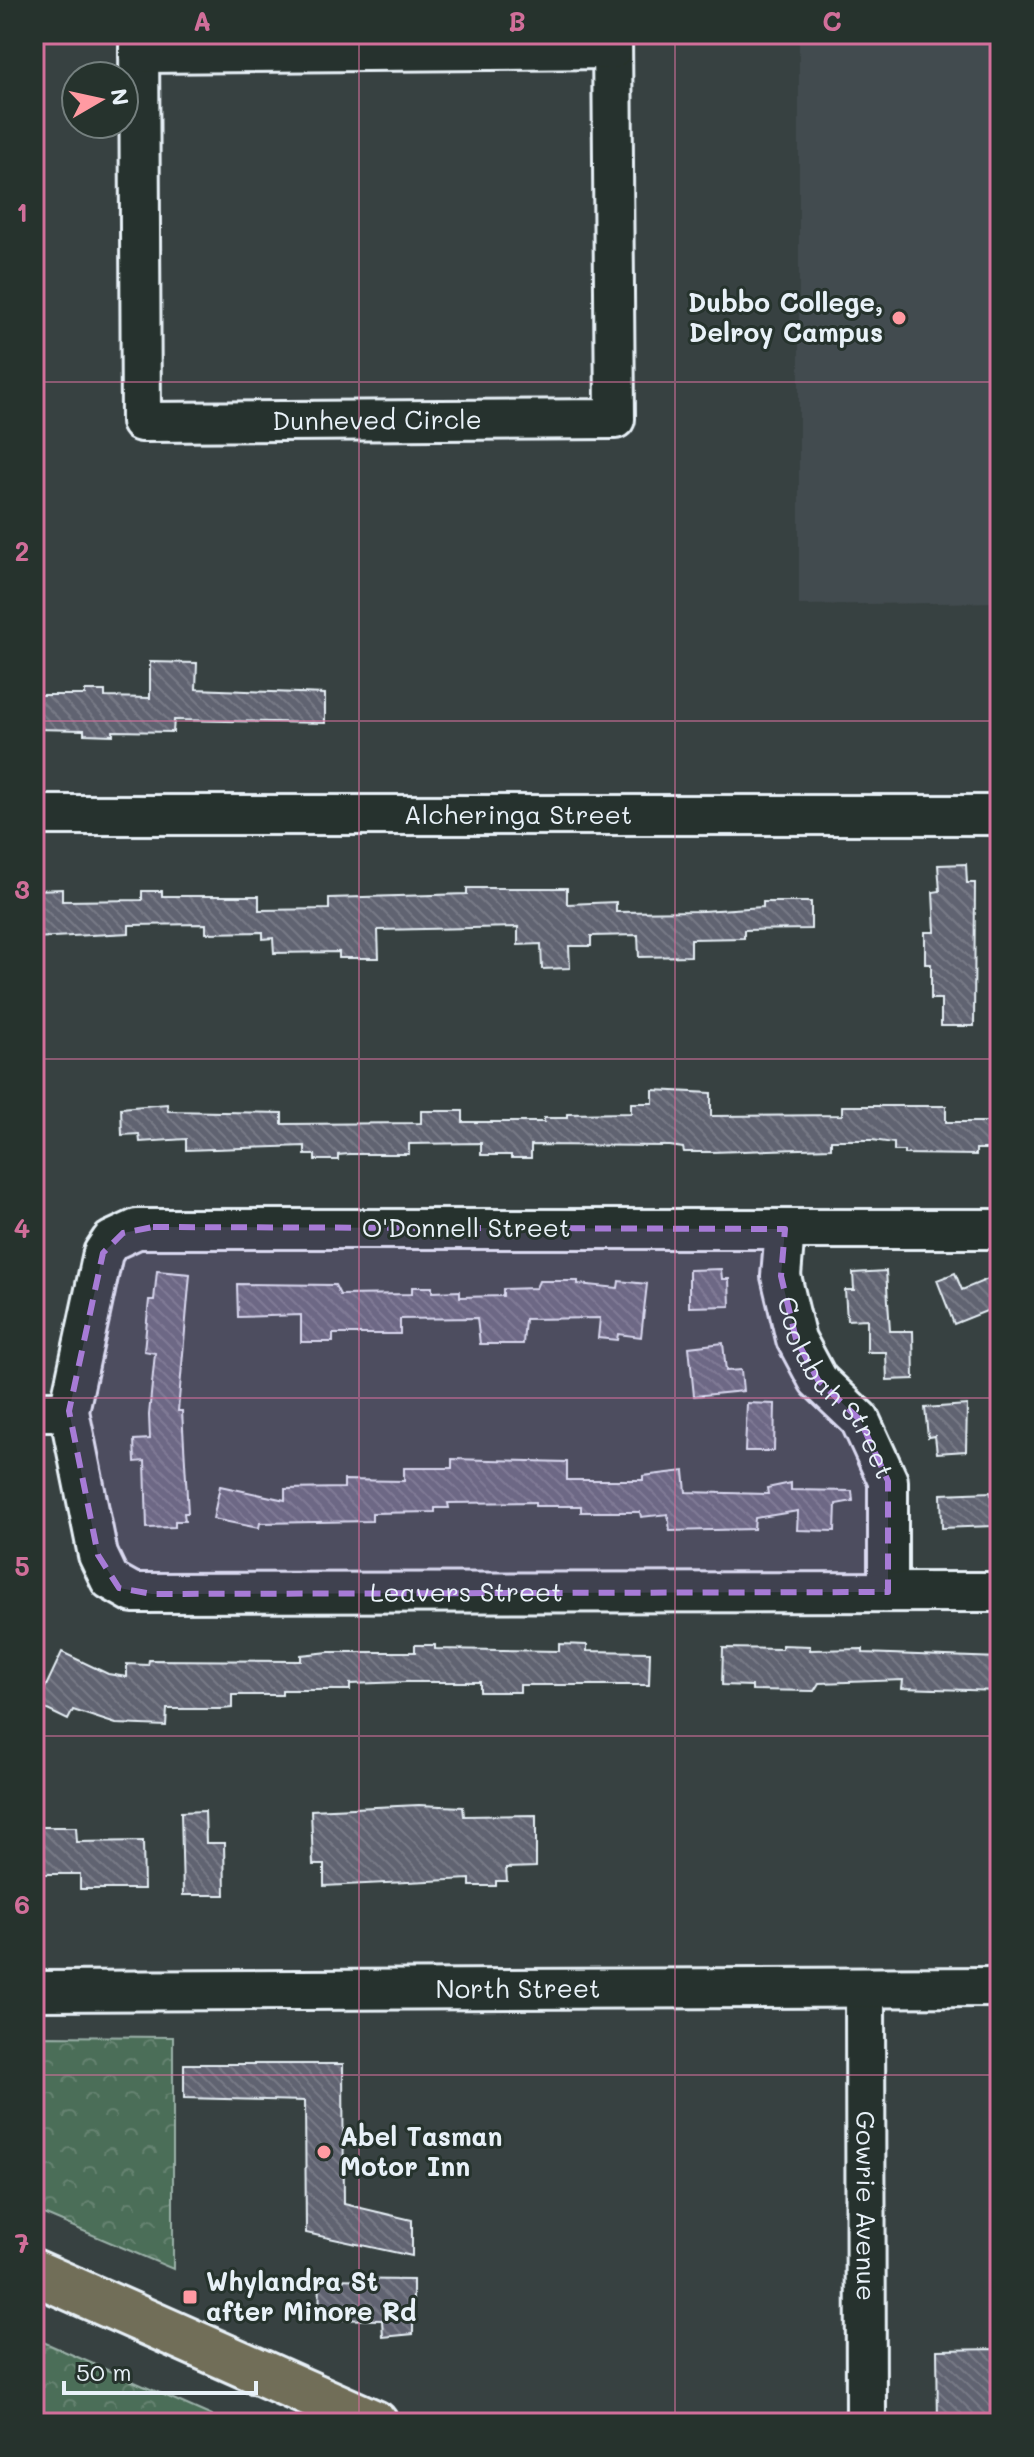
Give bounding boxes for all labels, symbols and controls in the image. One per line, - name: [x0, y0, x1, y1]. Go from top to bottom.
- text: A: [193, 4, 211, 38]
- text: B: [508, 4, 526, 38]
- text: C: [822, 4, 842, 38]
- north arrow: [60, 60, 140, 140]
- text: N: [105, 86, 136, 107]
- text: 1: [16, 195, 28, 229]
- place label: Dubbo College, Delroy Campus: [688, 285, 883, 349]
- marker: Dubbo College, Delroy Campus: [890, 309, 908, 327]
- street label: Dunheved Circle: [272, 402, 482, 437]
- text: 2: [15, 534, 29, 568]
- street label: Alcheringa Street: [404, 797, 632, 831]
- text: 3: [14, 872, 30, 906]
- street label: O'Donnell Street: [362, 1210, 570, 1244]
- text: 4: [14, 1211, 30, 1245]
- street label: Coolabah Street: [770, 1293, 903, 1484]
- text: 5: [14, 1549, 30, 1583]
- street label: Leavers Street: [370, 1575, 563, 1609]
- text: 6: [14, 1887, 30, 1921]
- street label: North Street: [435, 1971, 601, 2005]
- street label: Gowrie Avenue: [849, 2111, 884, 2301]
- place label: Abel Tasman Motor Inn: [340, 2119, 503, 2183]
- marker: Abel Tasman Motor Inn: [315, 2143, 333, 2161]
- text: 7: [15, 2226, 29, 2260]
- place label: Whylandra St after Minore Rd: [206, 2264, 416, 2328]
- marker: Whylandra St after Minore Rd: [181, 2288, 199, 2306]
- scale bar: [64, 2345, 256, 2395]
- text: 50 m: [76, 2356, 132, 2387]

